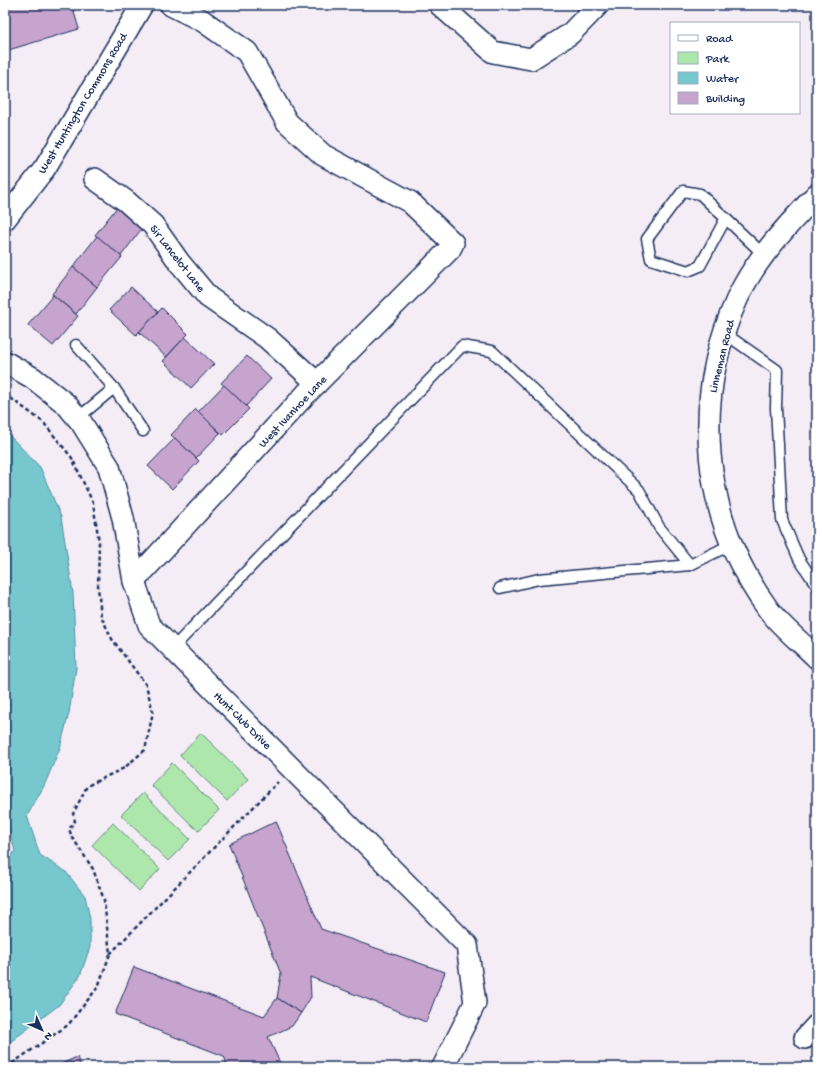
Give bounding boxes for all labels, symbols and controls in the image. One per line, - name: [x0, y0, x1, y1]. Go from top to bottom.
- legend: [670, 22, 800, 114]
- street label: West Huntington Commons Road: [36, 30, 132, 177]
- text: Road: [706, 33, 733, 47]
- text: Park: [705, 53, 731, 67]
- text: Water: [706, 73, 740, 87]
- text: Building: [705, 93, 745, 107]
- street label: Sir Lancelot Lane: [146, 223, 208, 296]
- street label: Linneman Road: [707, 318, 739, 394]
- street label: West Ivanhoe Lane: [256, 373, 331, 451]
- street label: Hunt Club Drive: [210, 690, 274, 754]
- north arrow: [22, 1010, 62, 1050]
- text: N: [41, 1029, 54, 1042]

